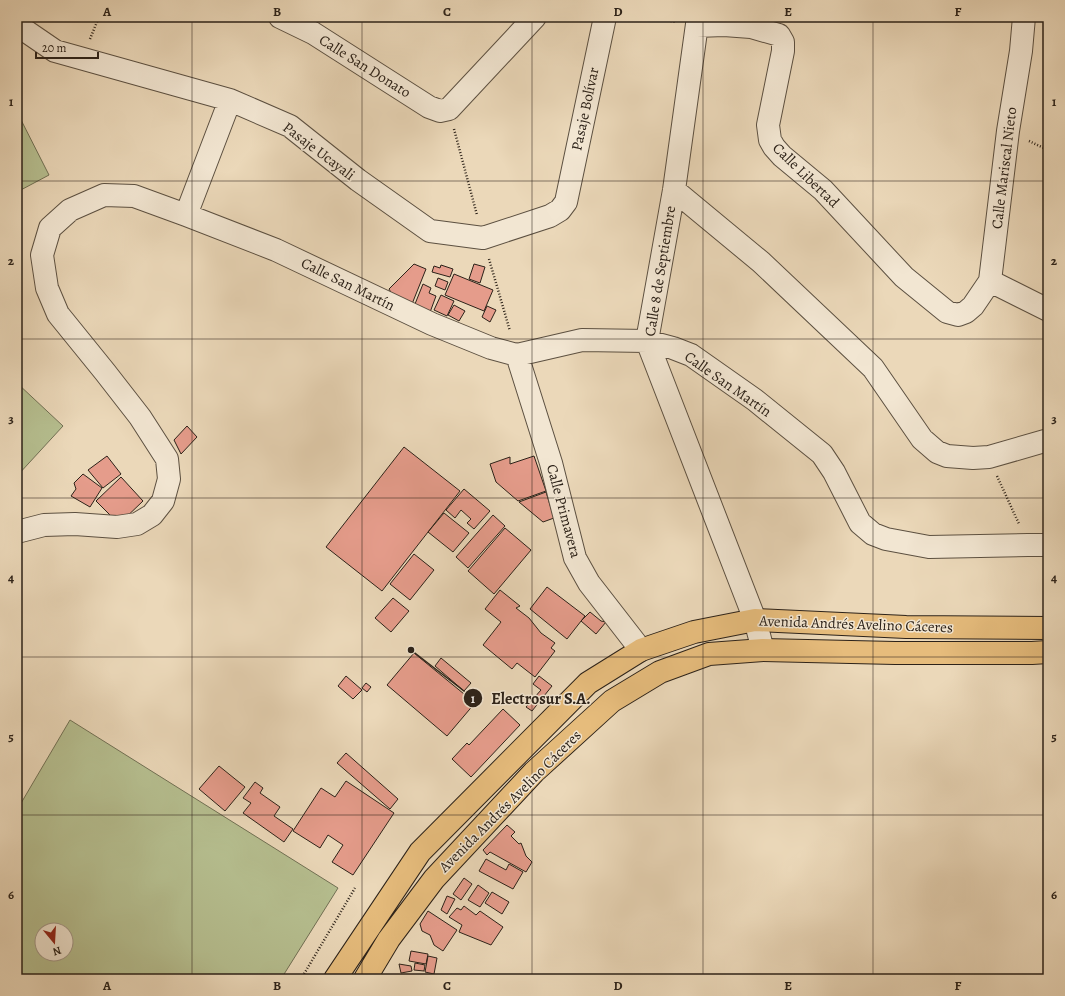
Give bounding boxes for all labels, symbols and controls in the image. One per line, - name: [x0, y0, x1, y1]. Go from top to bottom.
- text: A: [102, 3, 112, 20]
- text: B: [273, 3, 281, 20]
- text: C: [443, 3, 451, 20]
- text: D: [613, 3, 623, 20]
- text: E: [784, 3, 792, 20]
- text: F: [955, 3, 962, 20]
- street label: Calle San Donato: [315, 30, 415, 102]
- scale bar: [36, 34, 98, 60]
- text: 20 m: [42, 40, 66, 56]
- street label: Pasaje Bolívar: [566, 65, 604, 153]
- text: 1: [9, 93, 14, 110]
- text: 1: [1052, 93, 1057, 110]
- street label: Calle Mariscal Nieto: [987, 106, 1021, 230]
- street label: Pasaje Ucayali: [279, 117, 359, 185]
- street label: Calle Libertad: [768, 138, 844, 212]
- street label: Calle 8 de Septiembre: [640, 204, 680, 338]
- text: 2: [8, 252, 15, 269]
- text: 2: [1051, 252, 1058, 269]
- street label: Calle San Martín: [298, 253, 398, 315]
- street label: Calle San Martín: [681, 347, 775, 421]
- text: 3: [8, 410, 14, 427]
- text: 3: [1051, 410, 1057, 427]
- street label: Calle Primavera: [542, 462, 586, 560]
- text: 4: [8, 569, 14, 586]
- text: 4: [1051, 569, 1057, 586]
- street label: Avenida Andrés Avelino Cáceres: [758, 611, 953, 637]
- callout: Electrosur S.A.: [463, 684, 599, 712]
- text: Electrosur S.A.: [491, 688, 591, 710]
- text: 1: [471, 691, 476, 707]
- street label: Avenida Andrés Avelino Cáceres: [434, 725, 586, 877]
- text: 5: [8, 728, 14, 745]
- text: 5: [1051, 728, 1057, 745]
- text: 6: [8, 886, 14, 903]
- text: 6: [1051, 886, 1057, 903]
- north arrow: [34, 922, 74, 962]
- text: N: [51, 943, 63, 959]
- text: A: [102, 977, 112, 994]
- text: B: [273, 977, 281, 994]
- text: C: [443, 977, 451, 994]
- text: D: [613, 977, 623, 994]
- text: E: [784, 977, 792, 994]
- text: F: [955, 977, 962, 994]

